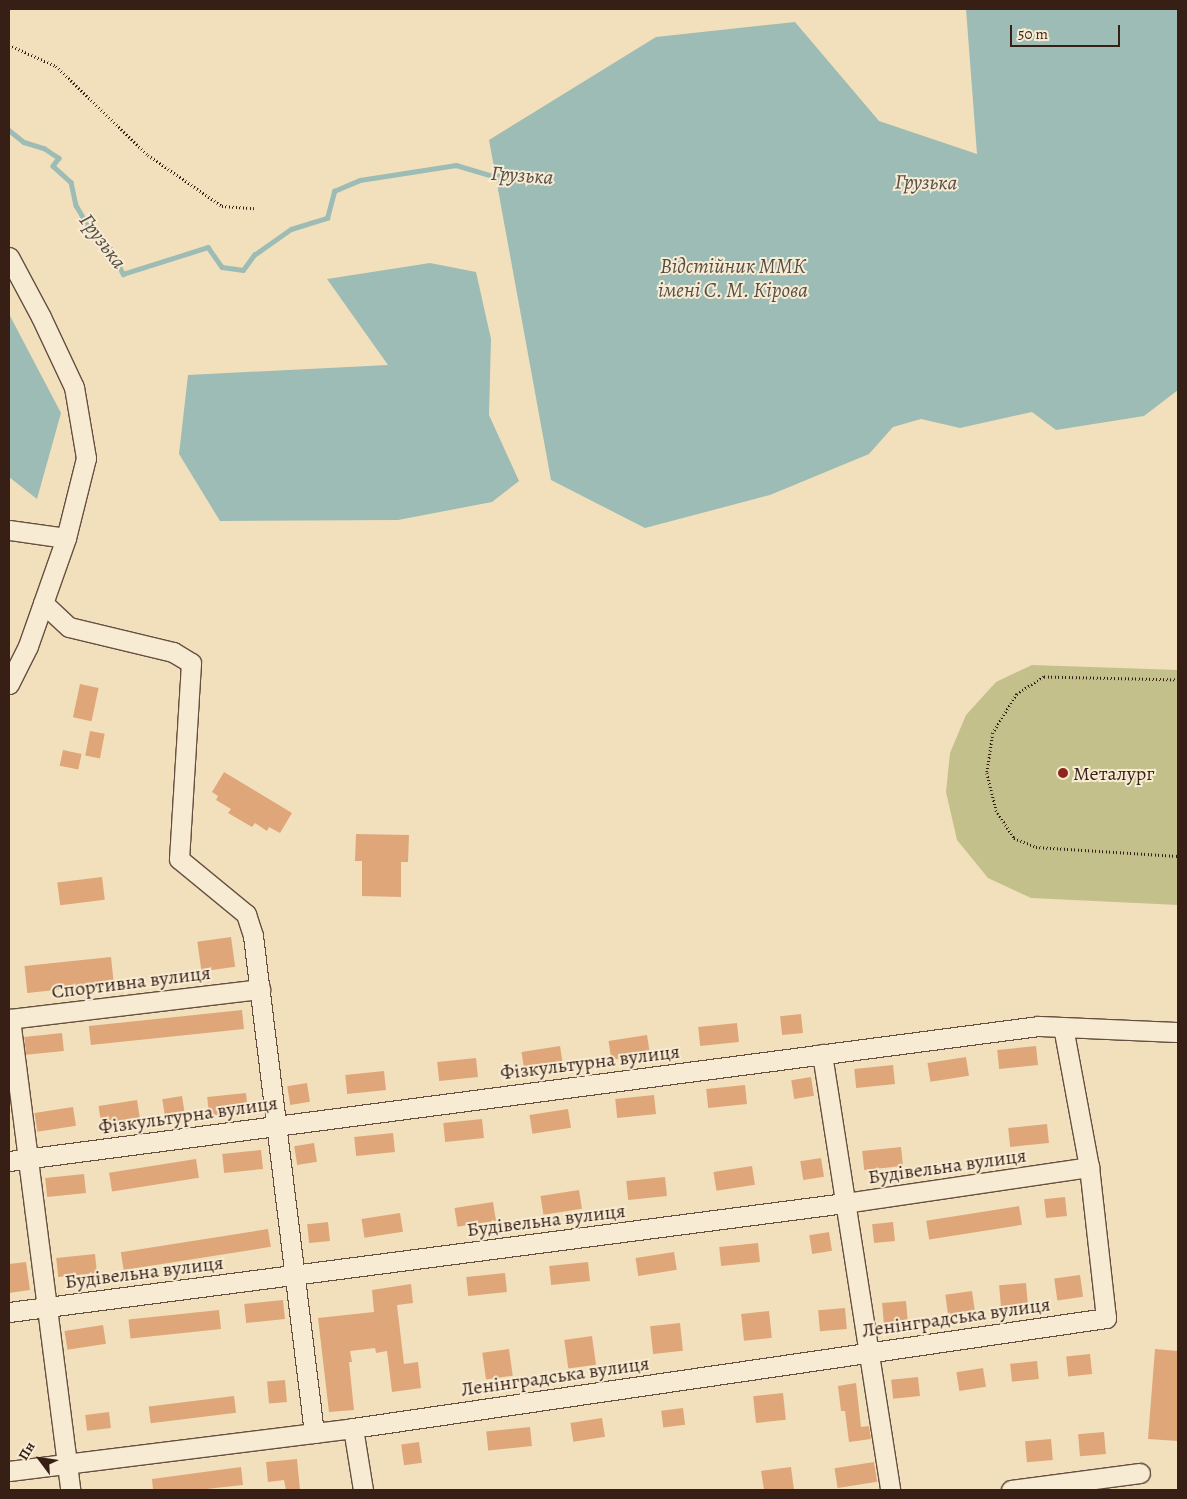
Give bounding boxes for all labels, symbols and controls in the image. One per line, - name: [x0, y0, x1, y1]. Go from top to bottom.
- scale bar: [1012, 15, 1122, 47]
- text: 50 m: [1018, 24, 1048, 44]
- water label: Грузька: [490, 160, 554, 190]
- water label: Грузька: [894, 169, 958, 195]
- water label: Грузька: [74, 208, 132, 274]
- water label: Відстійник ММК імені С. М. Кірова: [658, 253, 808, 303]
- place label: Металург: [1073, 761, 1155, 785]
- marker: Металург: [1057, 767, 1069, 779]
- street label: Спортивна вулиця: [50, 960, 212, 1004]
- street label: Фiзкультурна вулиця: [499, 1039, 681, 1085]
- street label: Фiзкультурна вулиця: [97, 1091, 279, 1139]
- street label: Будівельна вулиця: [866, 1143, 1028, 1189]
- street label: Будівельна вулиця: [465, 1198, 627, 1242]
- street label: Будівельна вулиця: [63, 1250, 225, 1294]
- street label: Ленінградська вулиця: [860, 1292, 1052, 1342]
- street label: Ленінградська вулиця: [459, 1351, 651, 1401]
- north arrow: [15, 1434, 65, 1484]
- text: Пн: [14, 1438, 40, 1464]

